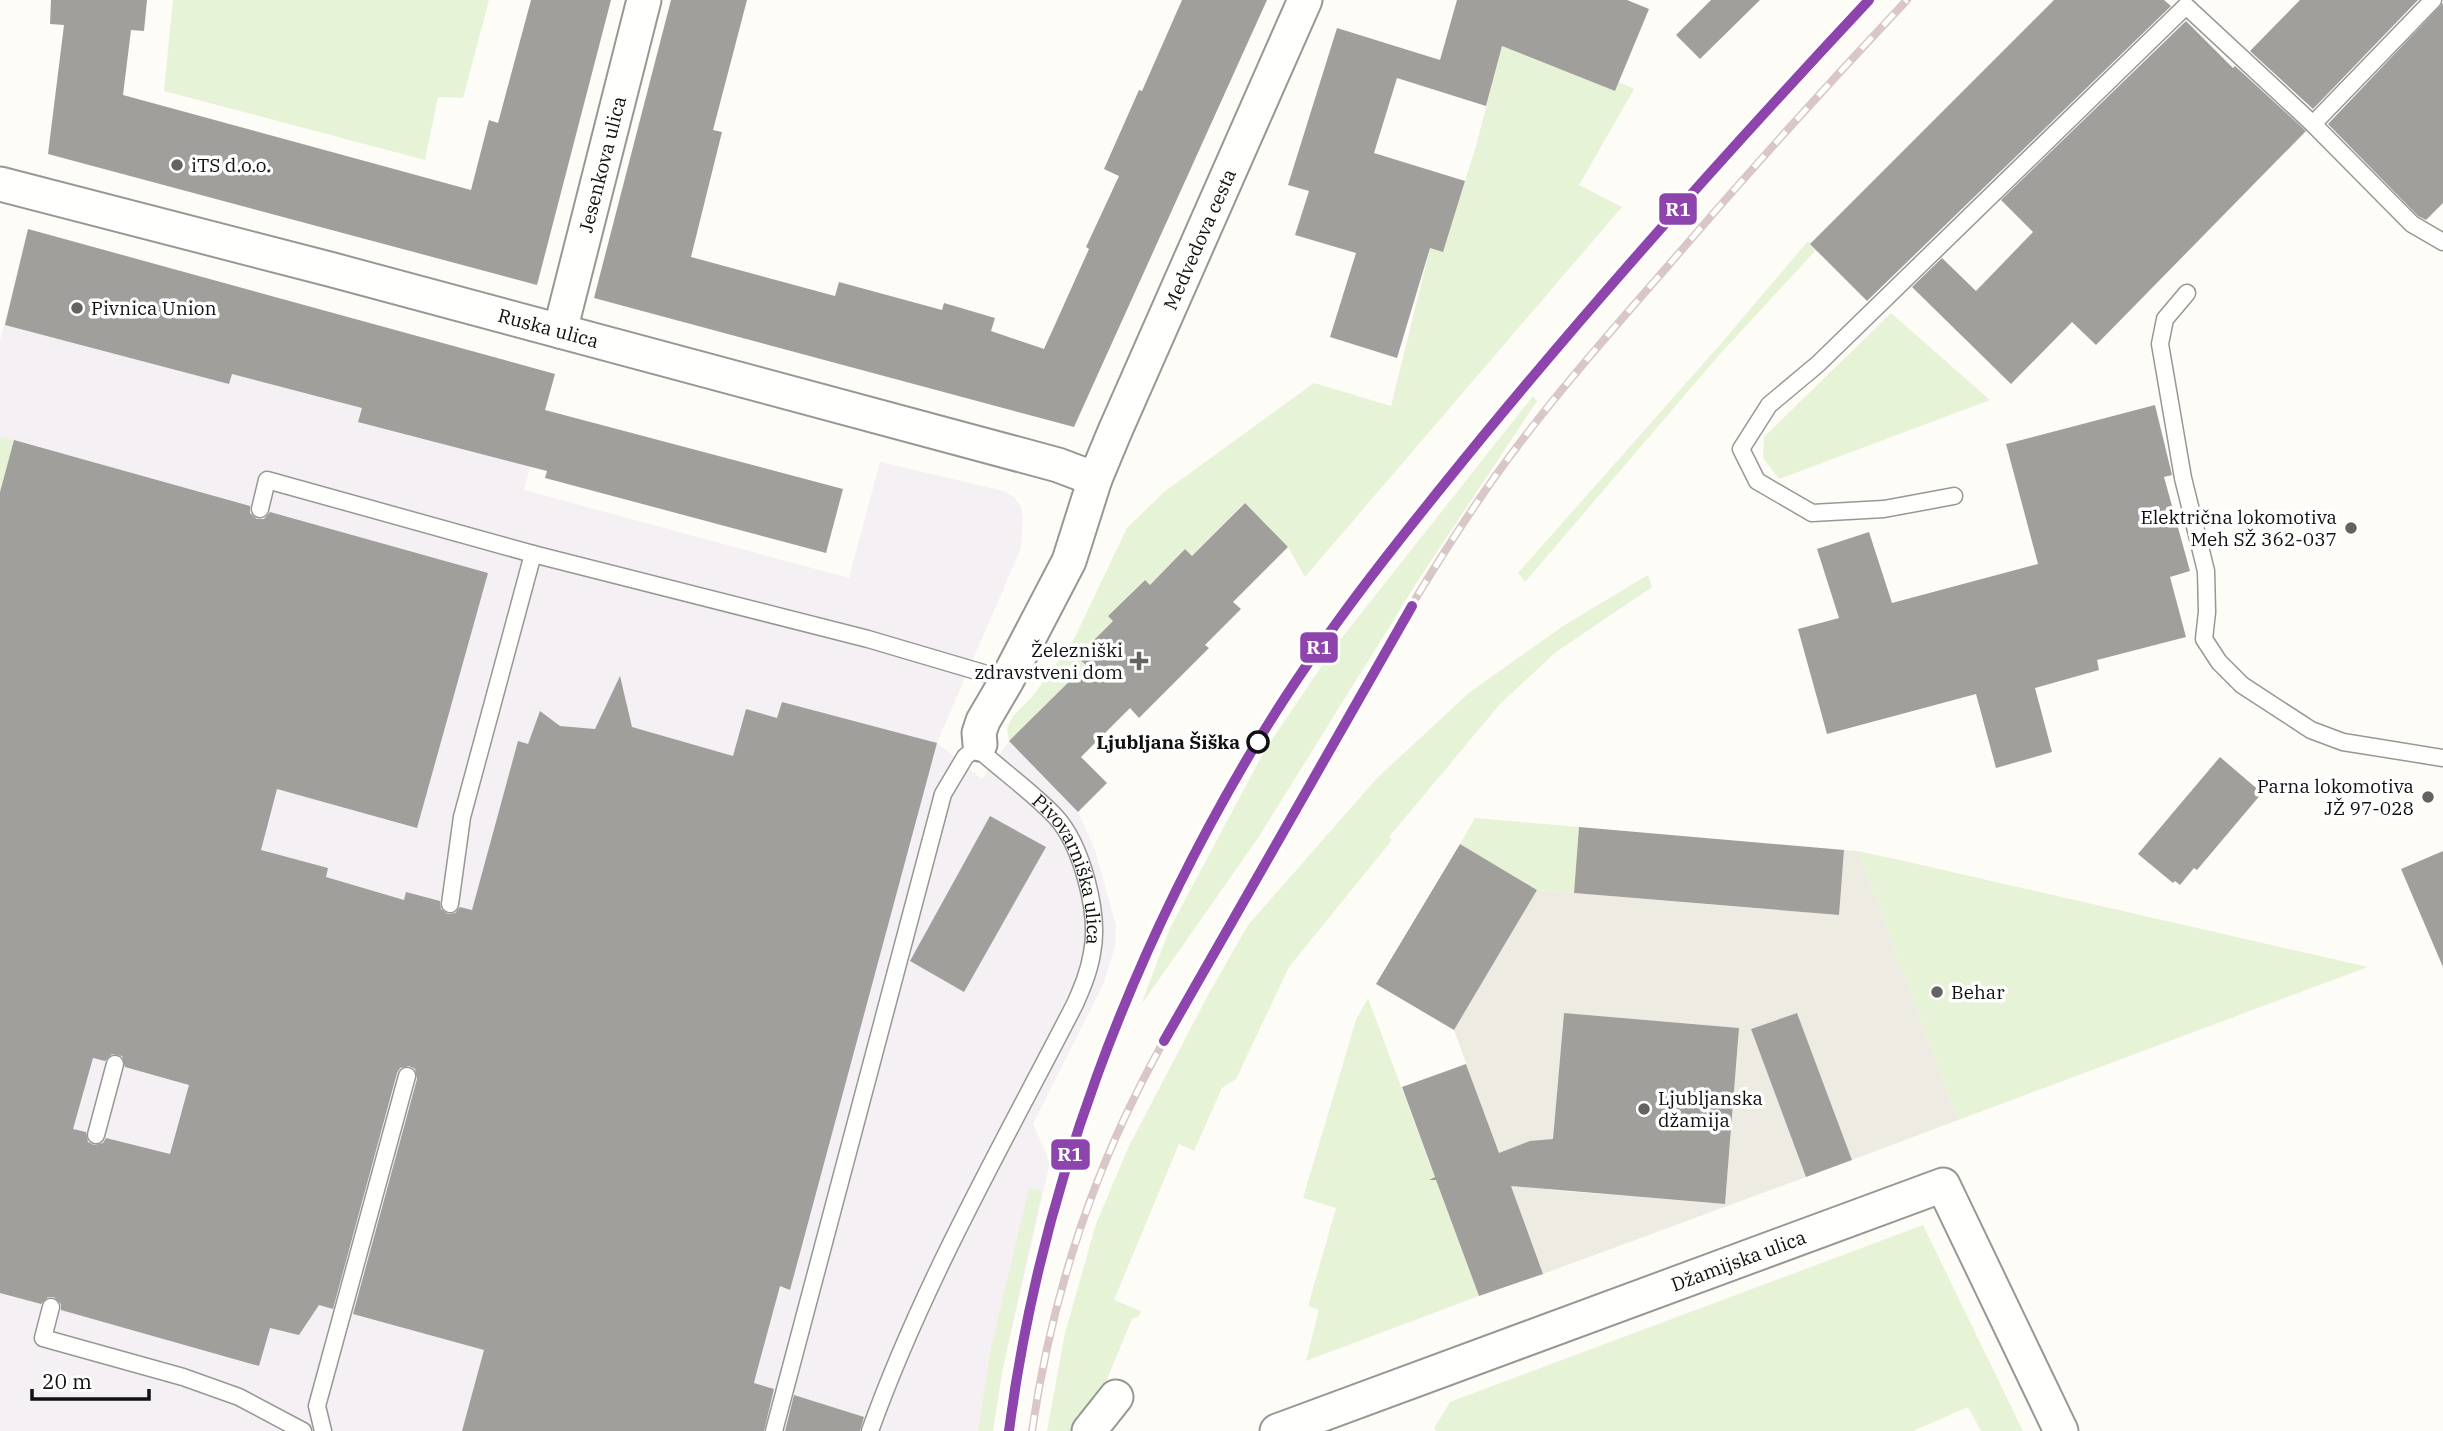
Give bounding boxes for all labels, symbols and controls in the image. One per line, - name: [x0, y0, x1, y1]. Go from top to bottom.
- street label: Jesenkova ulica: [573, 94, 631, 235]
- place label: iTS d.o.o.: [191, 153, 271, 177]
- marker: iTS d.o.o.: [169, 157, 185, 173]
- street label: Medvedova cesta: [1158, 165, 1241, 313]
- line badge: R1: [1658, 192, 1698, 226]
- text: R1: [1665, 197, 1691, 221]
- place label: Pivnica Union: [91, 296, 217, 320]
- marker: Pivnica Union: [69, 300, 85, 316]
- street label: Ruska ulica: [495, 303, 601, 353]
- place label: Električna lokomotiva Meh SŽ 362-037: [2140, 505, 2337, 551]
- marker: Električna lokomotiva Meh SŽ 362-037: [2343, 520, 2359, 536]
- line badge: R1: [1299, 631, 1339, 664]
- text: R1: [1306, 635, 1332, 659]
- place label: Železniški zdravstveni dom: [974, 638, 1123, 684]
- marker: Železniški zdravstveni dom: [1129, 651, 1149, 671]
- place label: Ljubljana Šiška: [1096, 730, 1240, 754]
- marker: Ljubljana Šiška: [1247, 731, 1269, 753]
- place label: Parna lokomotiva JŽ 97-028: [2257, 774, 2414, 820]
- street label: Pivovarniška ulica: [1027, 789, 1106, 945]
- marker: Parna lokomotiva JŽ 97-028: [2420, 789, 2436, 805]
- place label: Behar: [1951, 980, 2005, 1004]
- marker: Behar: [1929, 984, 1945, 1000]
- place label: Ljubljanska džamija: [1658, 1086, 1763, 1132]
- marker: Ljubljanska džamija: [1636, 1101, 1652, 1117]
- line badge: R1: [1050, 1138, 1091, 1171]
- text: R1: [1057, 1142, 1083, 1166]
- street label: Džamijska ulica: [1668, 1225, 1809, 1296]
- scale bar: [32, 1358, 149, 1402]
- text: 20 m: [42, 1367, 92, 1395]

